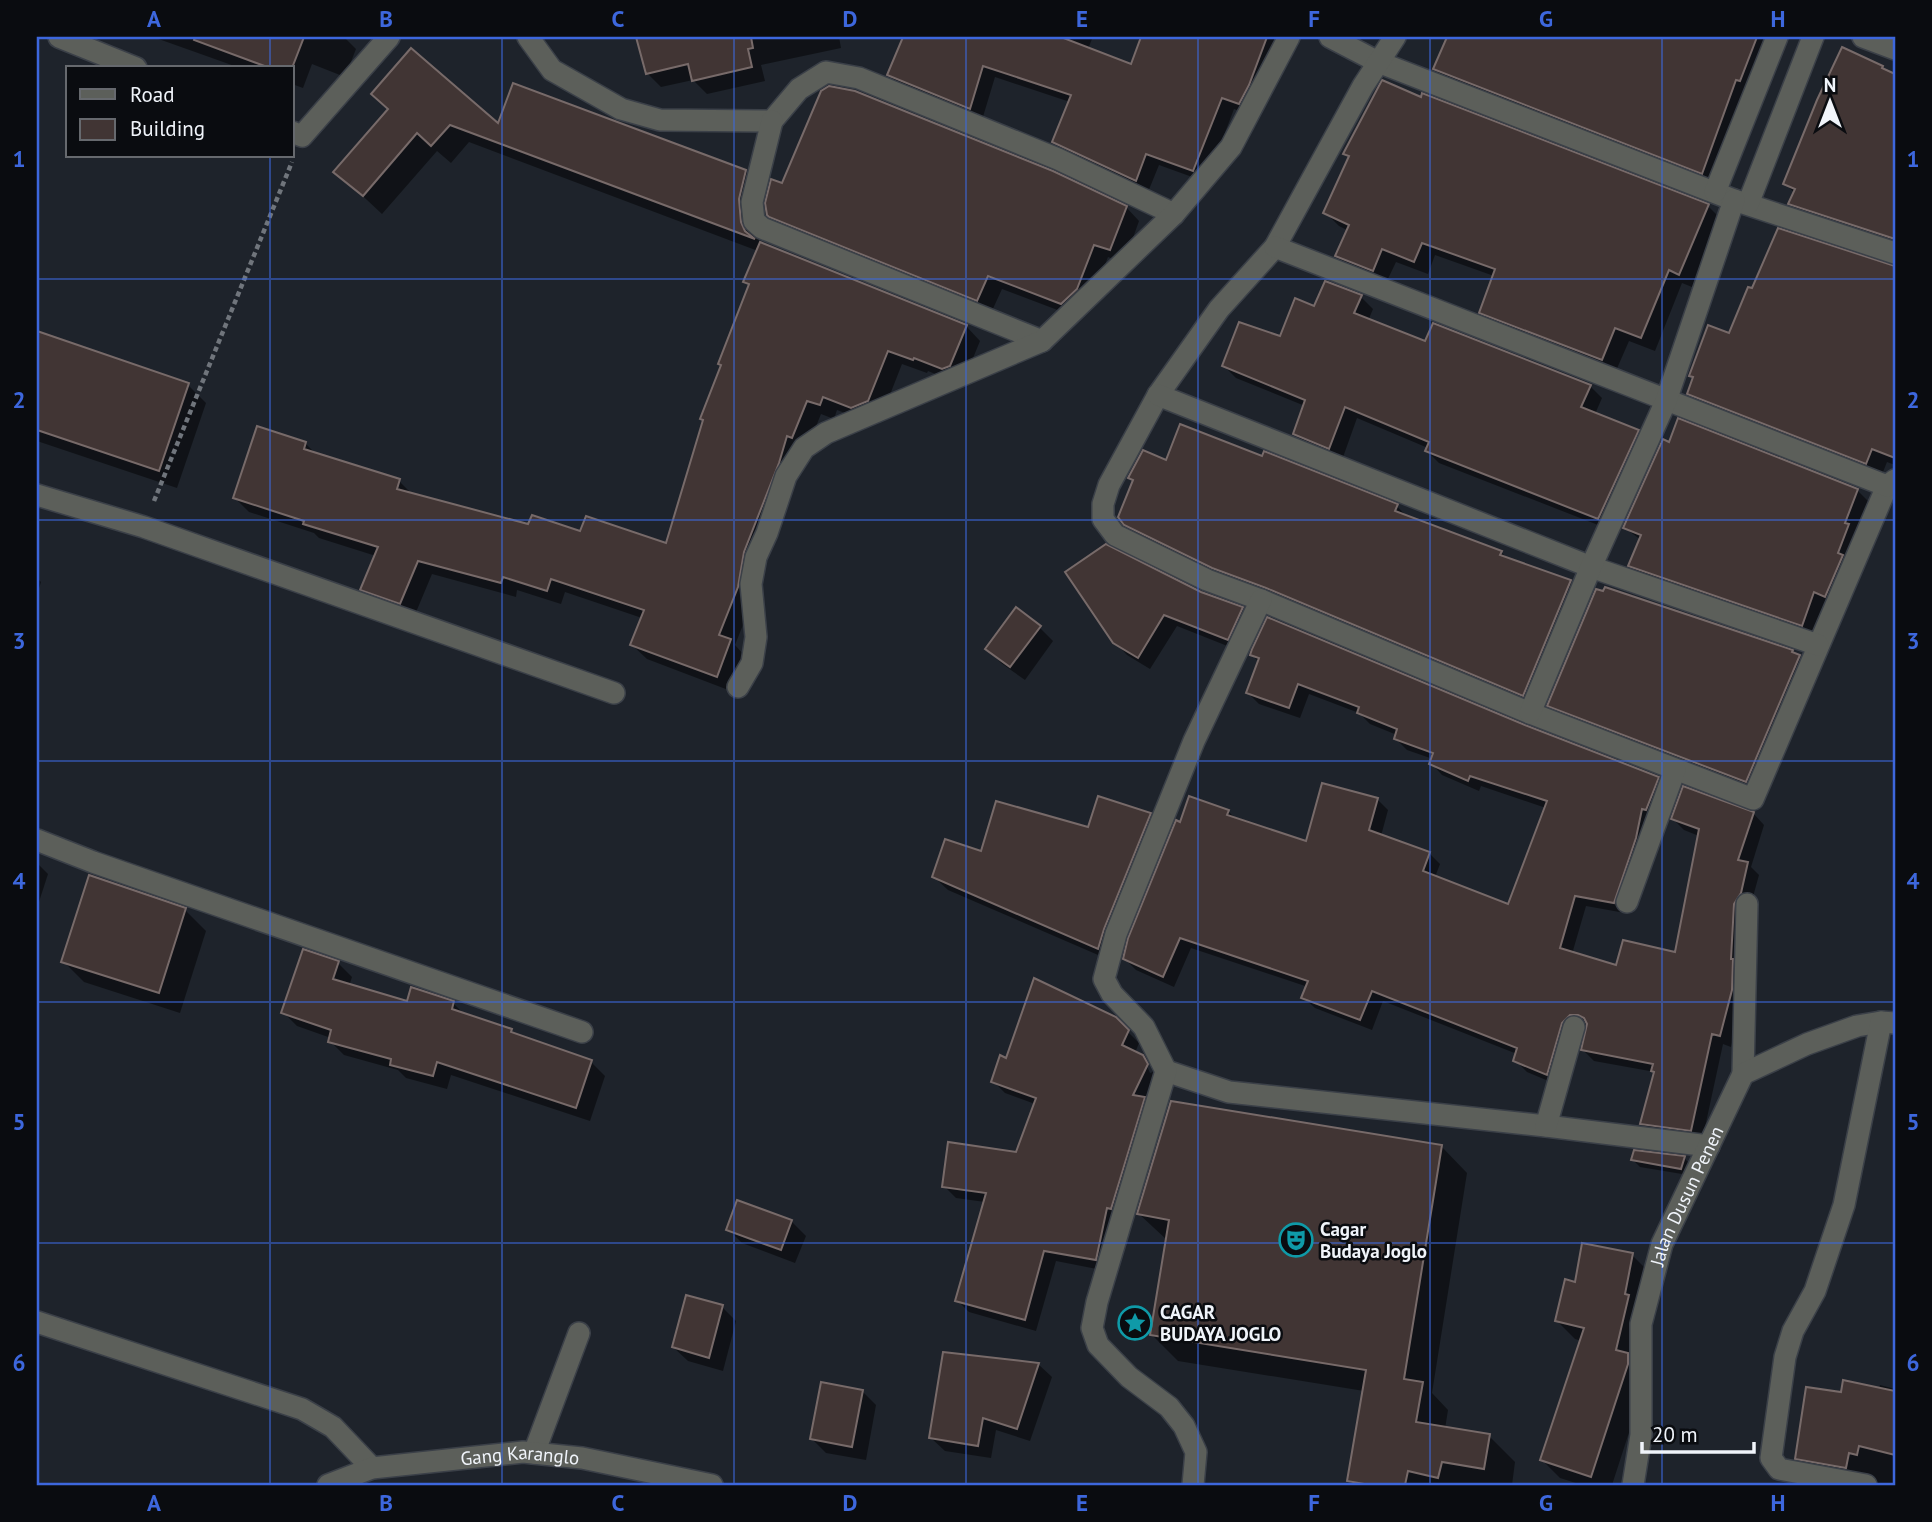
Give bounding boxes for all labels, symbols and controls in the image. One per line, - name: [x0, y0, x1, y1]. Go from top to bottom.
- text: A: [147, 4, 161, 33]
- text: B: [379, 4, 393, 33]
- text: C: [612, 4, 625, 33]
- text: D: [843, 4, 857, 33]
- text: E: [1076, 4, 1088, 33]
- text: F: [1308, 4, 1320, 33]
- text: G: [1539, 4, 1553, 33]
- text: H: [1771, 4, 1785, 33]
- legend: [66, 66, 294, 158]
- north arrow: [1796, 66, 1866, 136]
- text: N: [1824, 73, 1836, 97]
- text: Road: [130, 81, 174, 108]
- text: Building: [130, 115, 205, 142]
- text: 1: [12, 144, 26, 173]
- text: 1: [1906, 144, 1920, 173]
- text: 2: [12, 385, 26, 414]
- text: 2: [1906, 385, 1920, 414]
- text: 3: [12, 626, 26, 655]
- text: 3: [1906, 626, 1920, 655]
- text: 4: [12, 866, 26, 895]
- text: 4: [1906, 866, 1920, 895]
- text: 5: [12, 1107, 26, 1136]
- text: 5: [1906, 1107, 1920, 1136]
- street label: Jalan Dusun Penen: [1644, 1122, 1729, 1270]
- place label: Cagar Budaya Joglo: [1320, 1217, 1427, 1263]
- theatre icon: Cagar Budaya Joglo: [1277, 1221, 1315, 1259]
- place label: CAGAR BUDAYA JOGLO: [1160, 1300, 1281, 1346]
- place icon: CAGAR BUDAYA JOGLO: [1116, 1304, 1154, 1342]
- text: 6: [12, 1348, 26, 1377]
- text: 6: [1906, 1348, 1920, 1377]
- scale bar: [1642, 1410, 1754, 1454]
- text: 20 m: [1652, 1421, 1698, 1448]
- street label: Gang Karanglo: [459, 1440, 581, 1471]
- text: A: [147, 1488, 161, 1517]
- text: B: [379, 1488, 393, 1517]
- text: C: [612, 1488, 625, 1517]
- text: D: [843, 1488, 857, 1517]
- text: E: [1076, 1488, 1088, 1517]
- text: F: [1308, 1488, 1320, 1517]
- text: G: [1539, 1488, 1553, 1517]
- text: H: [1771, 1488, 1785, 1517]

